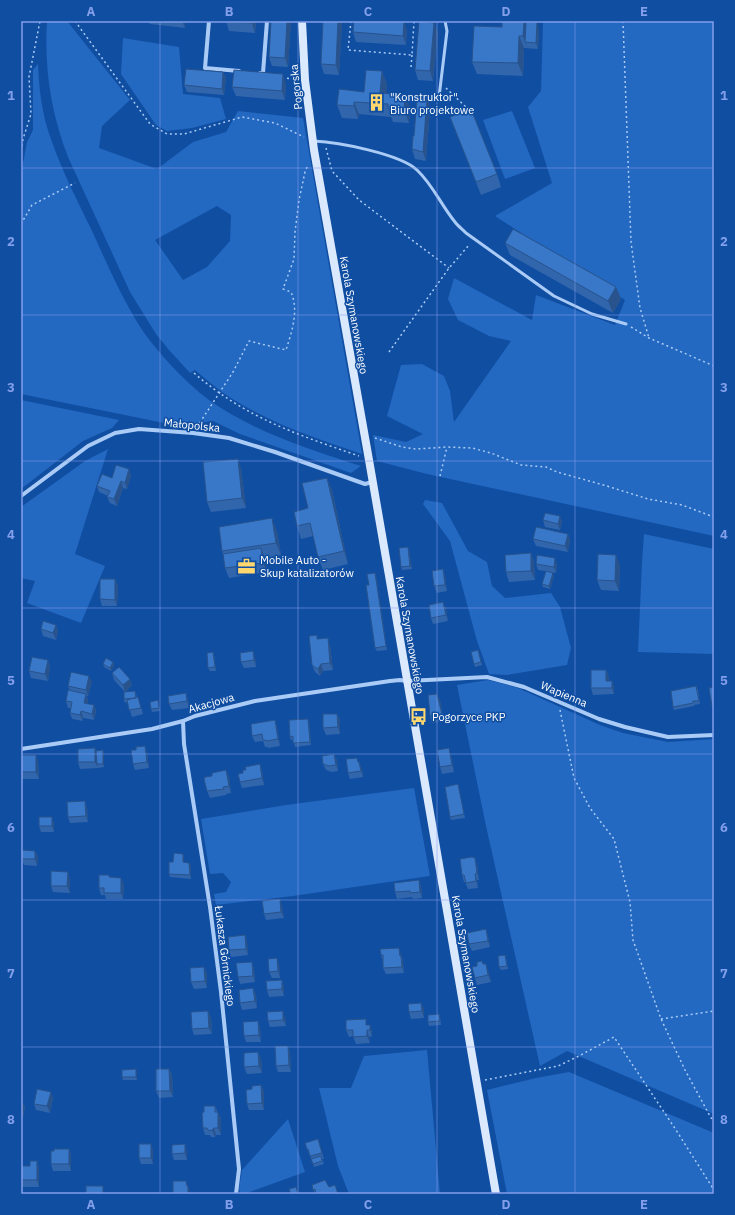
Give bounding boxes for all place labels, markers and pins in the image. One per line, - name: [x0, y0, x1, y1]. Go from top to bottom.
- place label: "Konstruktor" Biuro projektowe: [390, 90, 474, 117]
- building icon: "Konstruktor" Biuro projektowe: [367, 93, 387, 113]
- place label: Mobile Auto - Skup katalizatorów: [260, 553, 354, 580]
- office icon: Mobile Auto - Skup katalizatorów: [237, 556, 257, 576]
- bus stop icon: Pogorzyce PKP: [409, 707, 429, 727]
- place label: Pogorzyce PKP: [432, 710, 506, 724]

